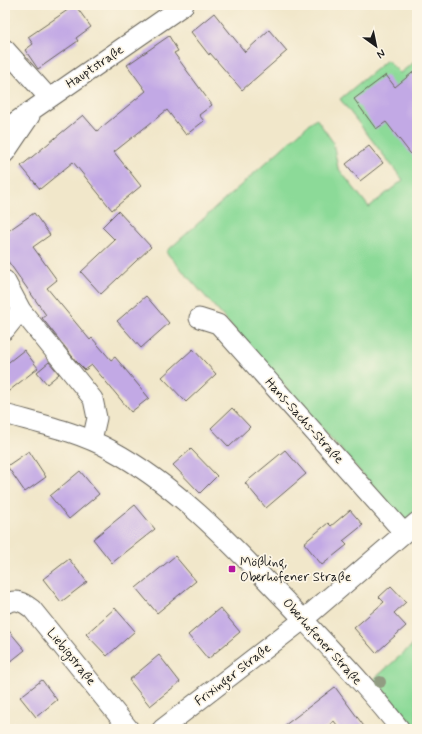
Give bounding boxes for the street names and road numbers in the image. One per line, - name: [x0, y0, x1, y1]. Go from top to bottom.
- street label: Hauptstraße: [63, 41, 127, 93]
- street label: Hans-Sachs-Straße: [261, 374, 347, 468]
- street label: Oberhofener Straße: [279, 595, 365, 689]
- street label: Liebigstraße: [42, 625, 99, 690]
- street label: Frixinger Straße: [191, 640, 276, 712]

